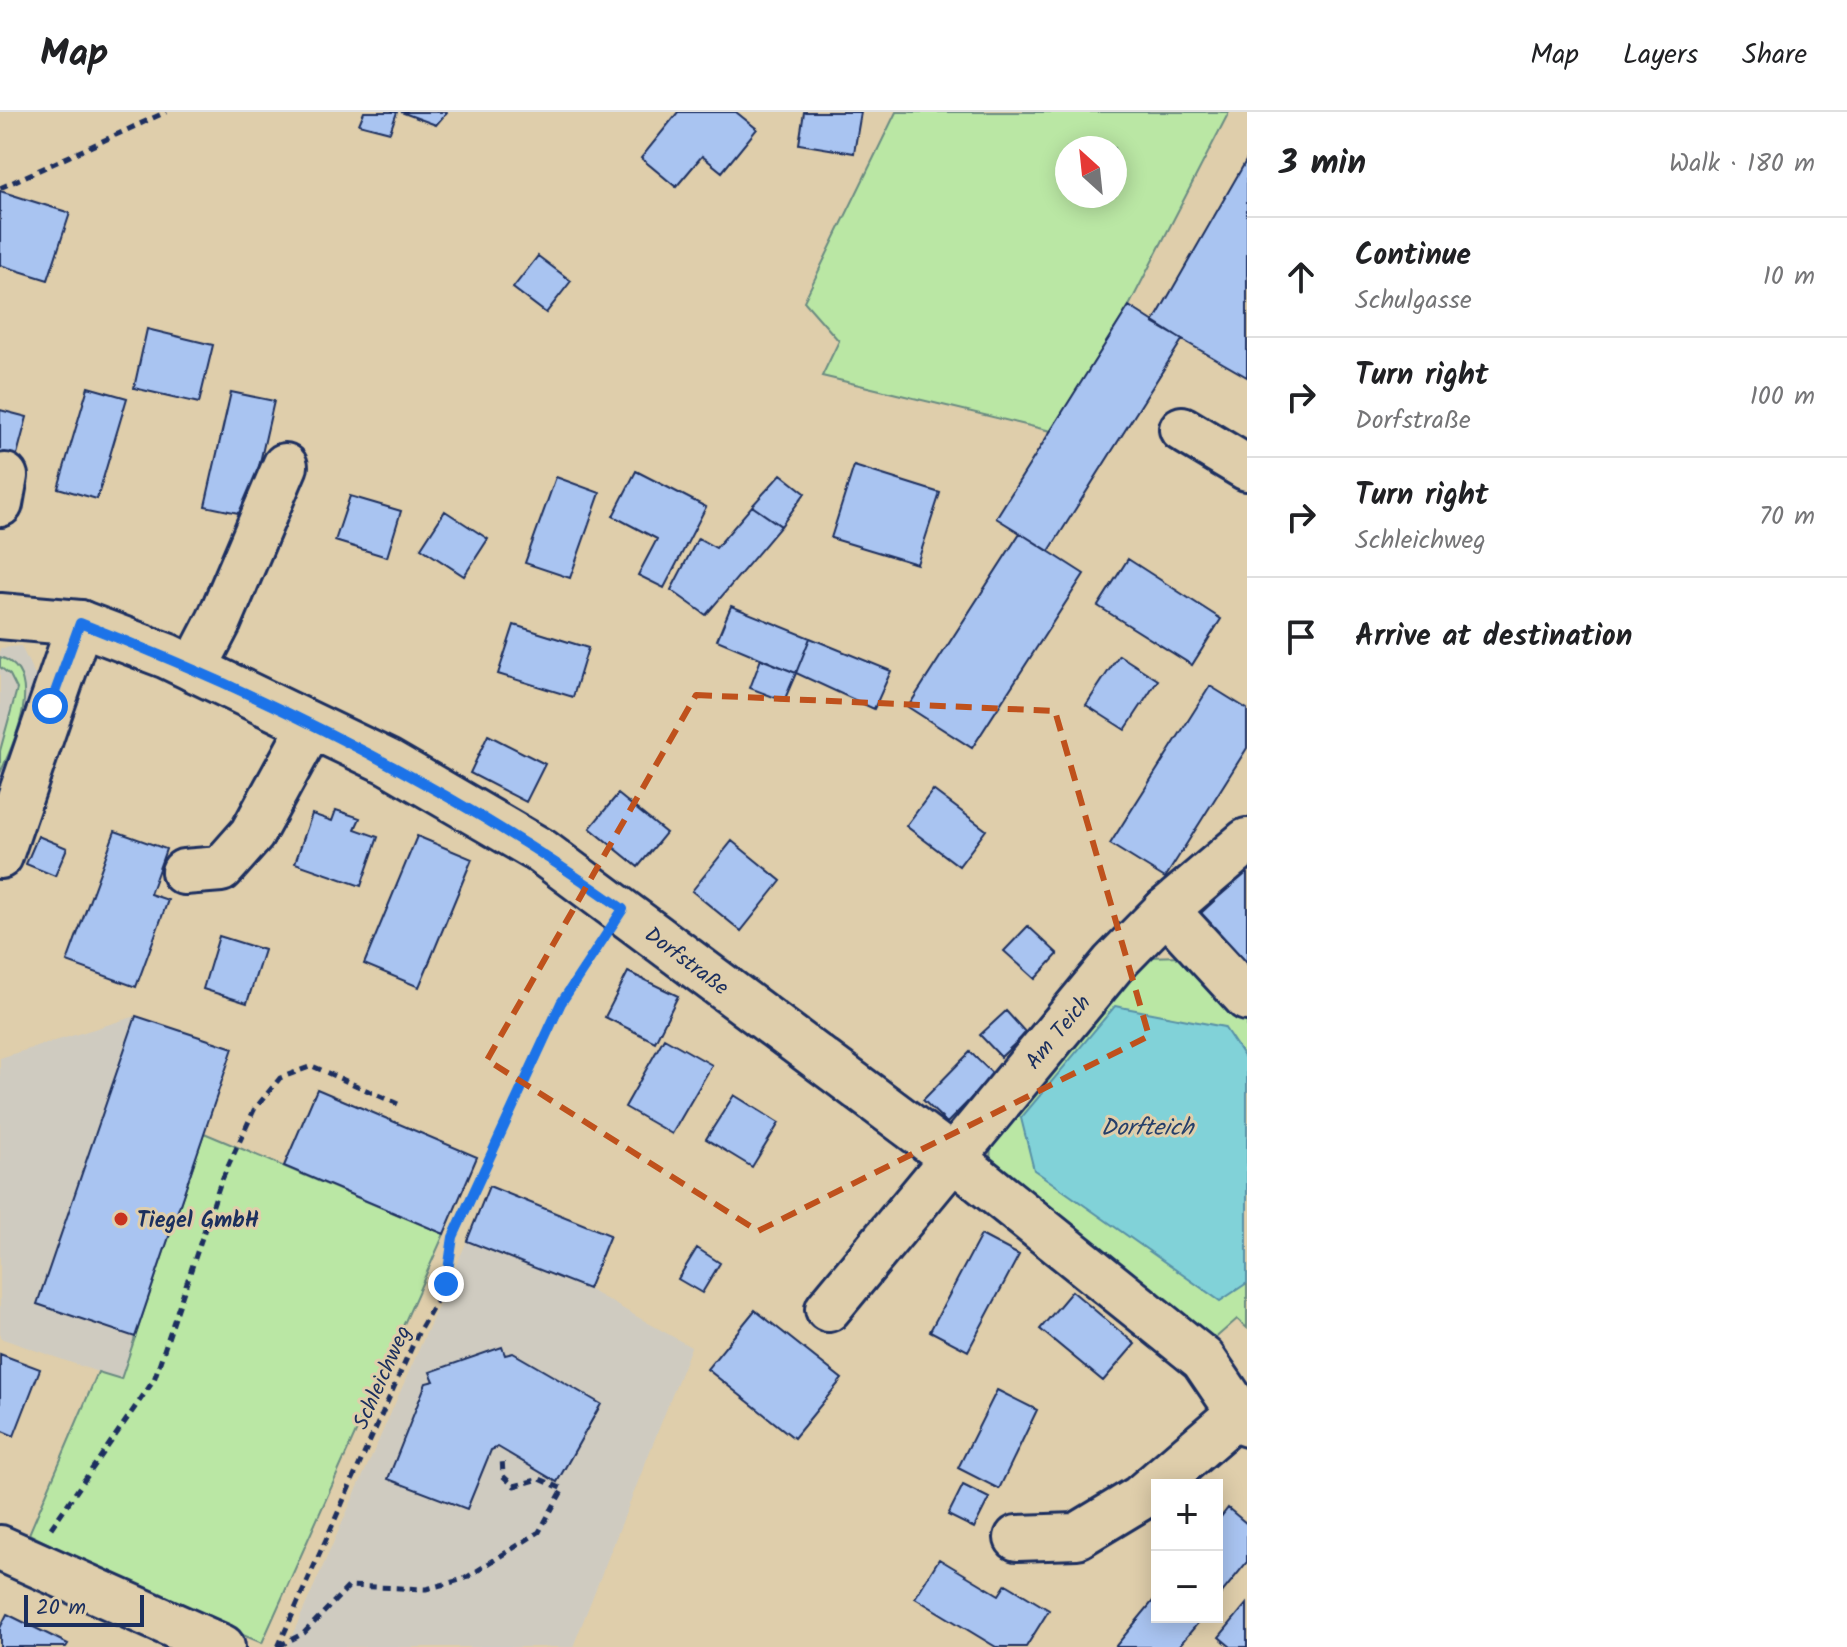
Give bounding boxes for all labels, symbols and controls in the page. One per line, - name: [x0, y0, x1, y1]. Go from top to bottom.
- text: Map: [40, 25, 109, 85]
- text: Map: [1530, 33, 1579, 78]
- text: Layers: [1623, 33, 1698, 78]
- text: Share: [1742, 33, 1807, 78]
- north arrow: [1055, 136, 1127, 208]
- text: 3 min: [1279, 137, 1366, 191]
- text: Walk · 180 m: [1669, 143, 1815, 185]
- text: Continue: [1355, 232, 1471, 280]
- icon: ahead: [1279, 255, 1323, 299]
- text: 10 m: [1763, 256, 1815, 298]
- text: Schulgasse: [1355, 280, 1472, 322]
- text: Turn right: [1355, 352, 1488, 400]
- icon: right: [1279, 375, 1323, 419]
- text: 100 m: [1750, 376, 1815, 418]
- text: Dorfstraße: [1355, 400, 1471, 442]
- text: Turn right: [1355, 472, 1488, 520]
- icon: right: [1279, 495, 1323, 539]
- text: 70 m: [1759, 496, 1815, 538]
- text: Schleichweg: [1355, 520, 1486, 562]
- text: Arrive at destination: [1355, 613, 1632, 661]
- icon: arrive: [1279, 615, 1323, 659]
- route start: [32, 688, 68, 724]
- street label: Dorfstraße: [636, 919, 736, 1006]
- street label: Am Teich: [1018, 988, 1101, 1078]
- water label: Dorfteich: [1101, 1109, 1195, 1148]
- place label: Tiegel GmbH: [137, 1204, 259, 1239]
- marker: Tiegel GmbH: [112, 1210, 130, 1228]
- route end: [428, 1266, 464, 1302]
- street label: Schleichweg: [345, 1320, 422, 1436]
- map controls: [1151, 1479, 1223, 1623]
- button: +: [1151, 1479, 1223, 1551]
- button: −: [1151, 1551, 1223, 1623]
- scale bar: [24, 1591, 144, 1627]
- text: 20 m: [36, 1591, 86, 1626]

